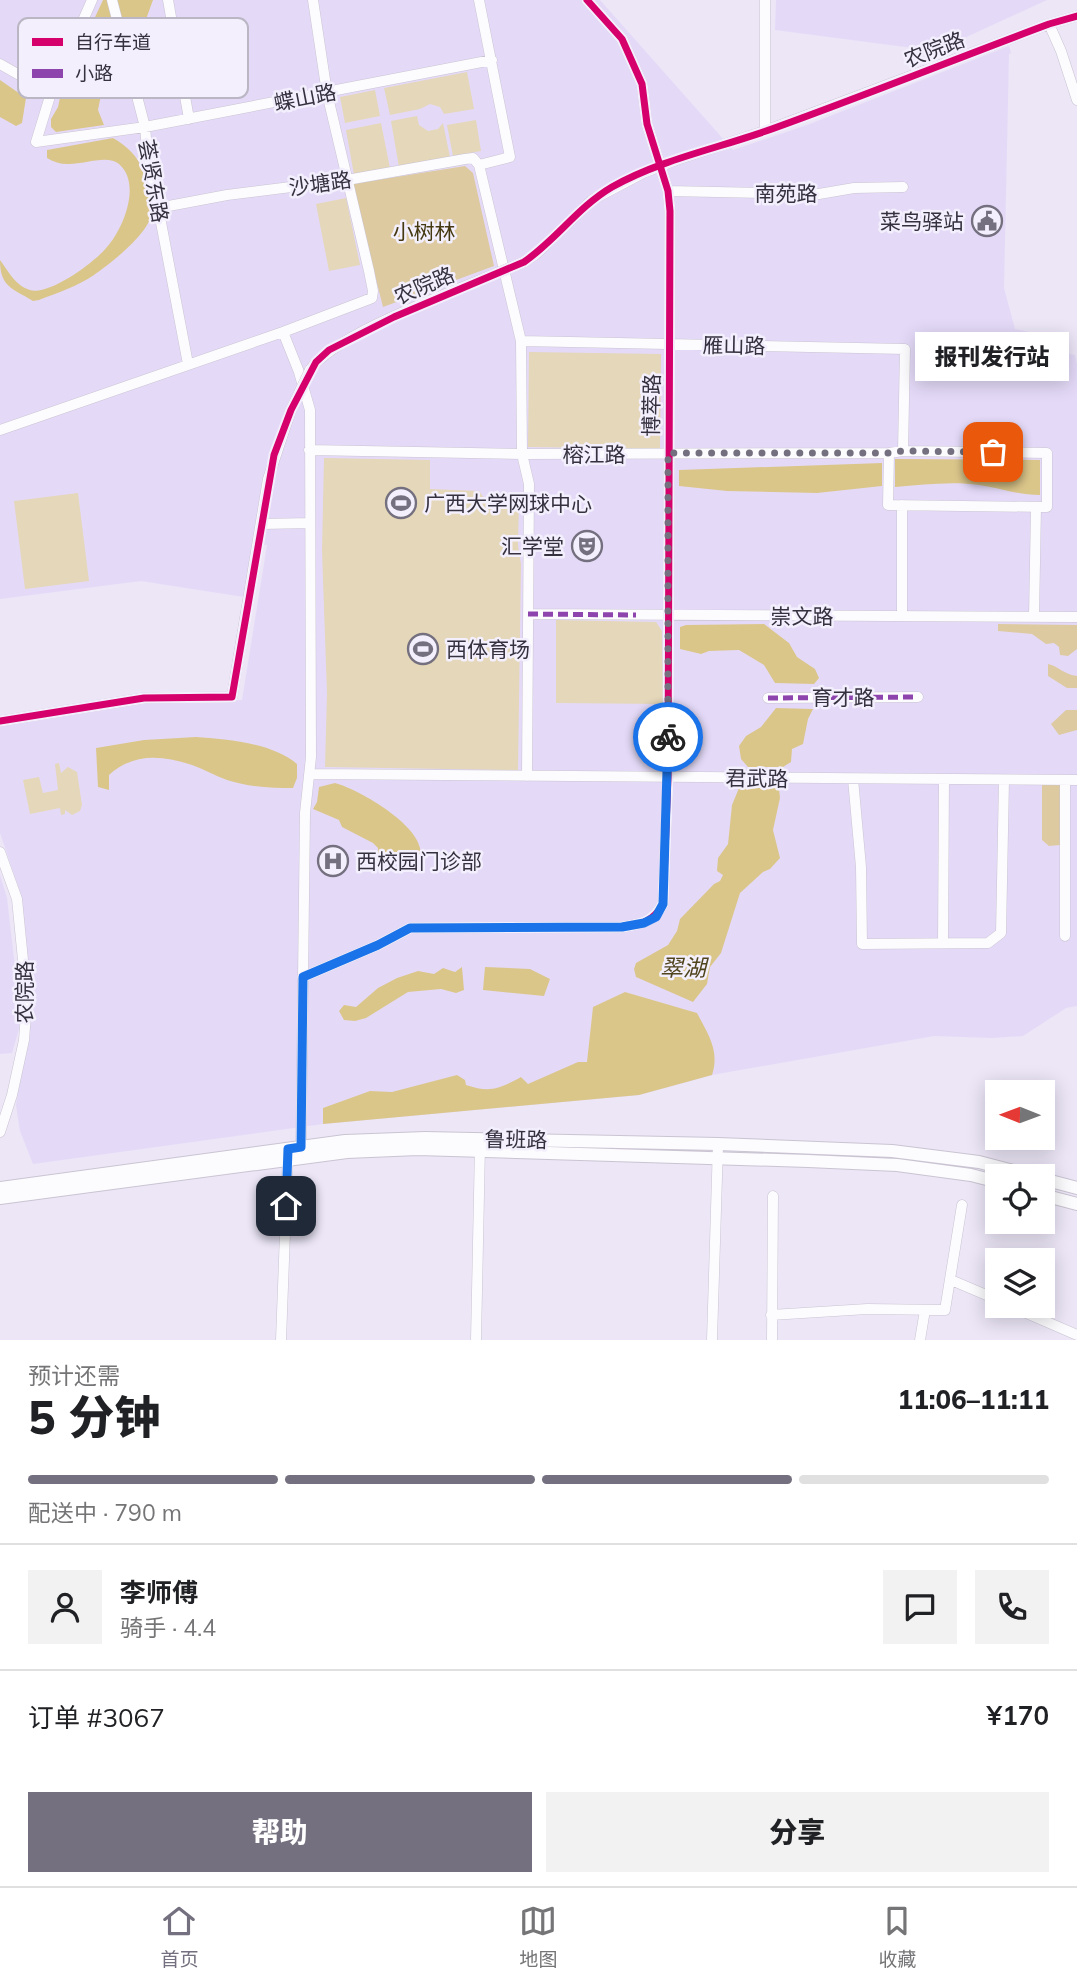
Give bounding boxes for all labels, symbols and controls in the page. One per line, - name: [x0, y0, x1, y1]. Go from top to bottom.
- legend: [18, 18, 248, 98]
- street label: 农院路: [900, 26, 968, 72]
- text: 自行车道: [75, 30, 151, 54]
- text: 小路: [75, 61, 113, 85]
- street label: 蝶山路: [272, 78, 338, 116]
- street label: 荟贤东路: [134, 137, 174, 225]
- street label: 沙塘路: [287, 166, 353, 200]
- street label: 南苑路: [755, 180, 818, 206]
- public building icon: 菜鸟驿站: [970, 204, 1004, 238]
- place label: 菜鸟驿站: [880, 208, 964, 234]
- park label: 小树林: [393, 218, 456, 244]
- street label: 农院路: [390, 261, 458, 309]
- street label: 雁山路: [702, 331, 766, 359]
- callout: 报刊发行站: [916, 333, 1070, 382]
- text: 报刊发行站: [935, 342, 1050, 371]
- street label: 博萃路: [637, 373, 665, 437]
- pin: [963, 422, 1023, 482]
- icon: bag: [974, 433, 1012, 471]
- street label: 榕江路: [563, 441, 626, 467]
- sports icon: 广西大学网球中心: [384, 486, 418, 520]
- place label: 广西大学网球中心: [424, 490, 592, 516]
- theatre icon: 汇学堂: [570, 529, 604, 563]
- place label: 汇学堂: [501, 533, 564, 559]
- street label: 崇文路: [771, 603, 834, 629]
- sports icon: 西体育场: [406, 632, 440, 666]
- place label: 西体育场: [446, 636, 530, 662]
- street label: 育才路: [812, 684, 875, 710]
- courier: [633, 702, 703, 772]
- icon: bike: [649, 718, 687, 756]
- street label: 君武路: [725, 764, 789, 792]
- hospital icon: 西校园门诊部: [316, 844, 350, 878]
- place label: 西校园门诊部: [356, 848, 482, 874]
- water label: 翠湖: [660, 953, 709, 982]
- street label: 农院路: [11, 961, 37, 1024]
- north arrow: [985, 1080, 1055, 1150]
- map controls: [985, 1080, 1055, 1318]
- street label: 鲁班路: [484, 1125, 548, 1153]
- button: locate: [985, 1164, 1055, 1234]
- pin: [256, 1176, 316, 1236]
- icon: home: [267, 1187, 305, 1225]
- button: layers: [985, 1248, 1055, 1318]
- text: 预计还需: [28, 1361, 120, 1390]
- text: 11:06–11:11: [898, 1383, 1049, 1416]
- text: 5 分钟: [28, 1388, 161, 1446]
- text: 配送中 · 790 m: [28, 1498, 182, 1527]
- button: person: [28, 1570, 102, 1644]
- button: chat: [883, 1570, 957, 1644]
- button: phone: [975, 1570, 1049, 1644]
- text: 李师傅: [120, 1576, 198, 1609]
- text: 骑手 · 4.4: [120, 1613, 216, 1642]
- text: ¥170: [987, 1699, 1049, 1732]
- text: 订单 #3067: [28, 1701, 165, 1734]
- button: 帮助: [28, 1792, 532, 1872]
- button: 分享: [546, 1792, 1049, 1872]
- tab: 首页: [160, 1902, 199, 1971]
- tab: 地图: [519, 1902, 558, 1971]
- tab: 收藏: [878, 1902, 917, 1971]

